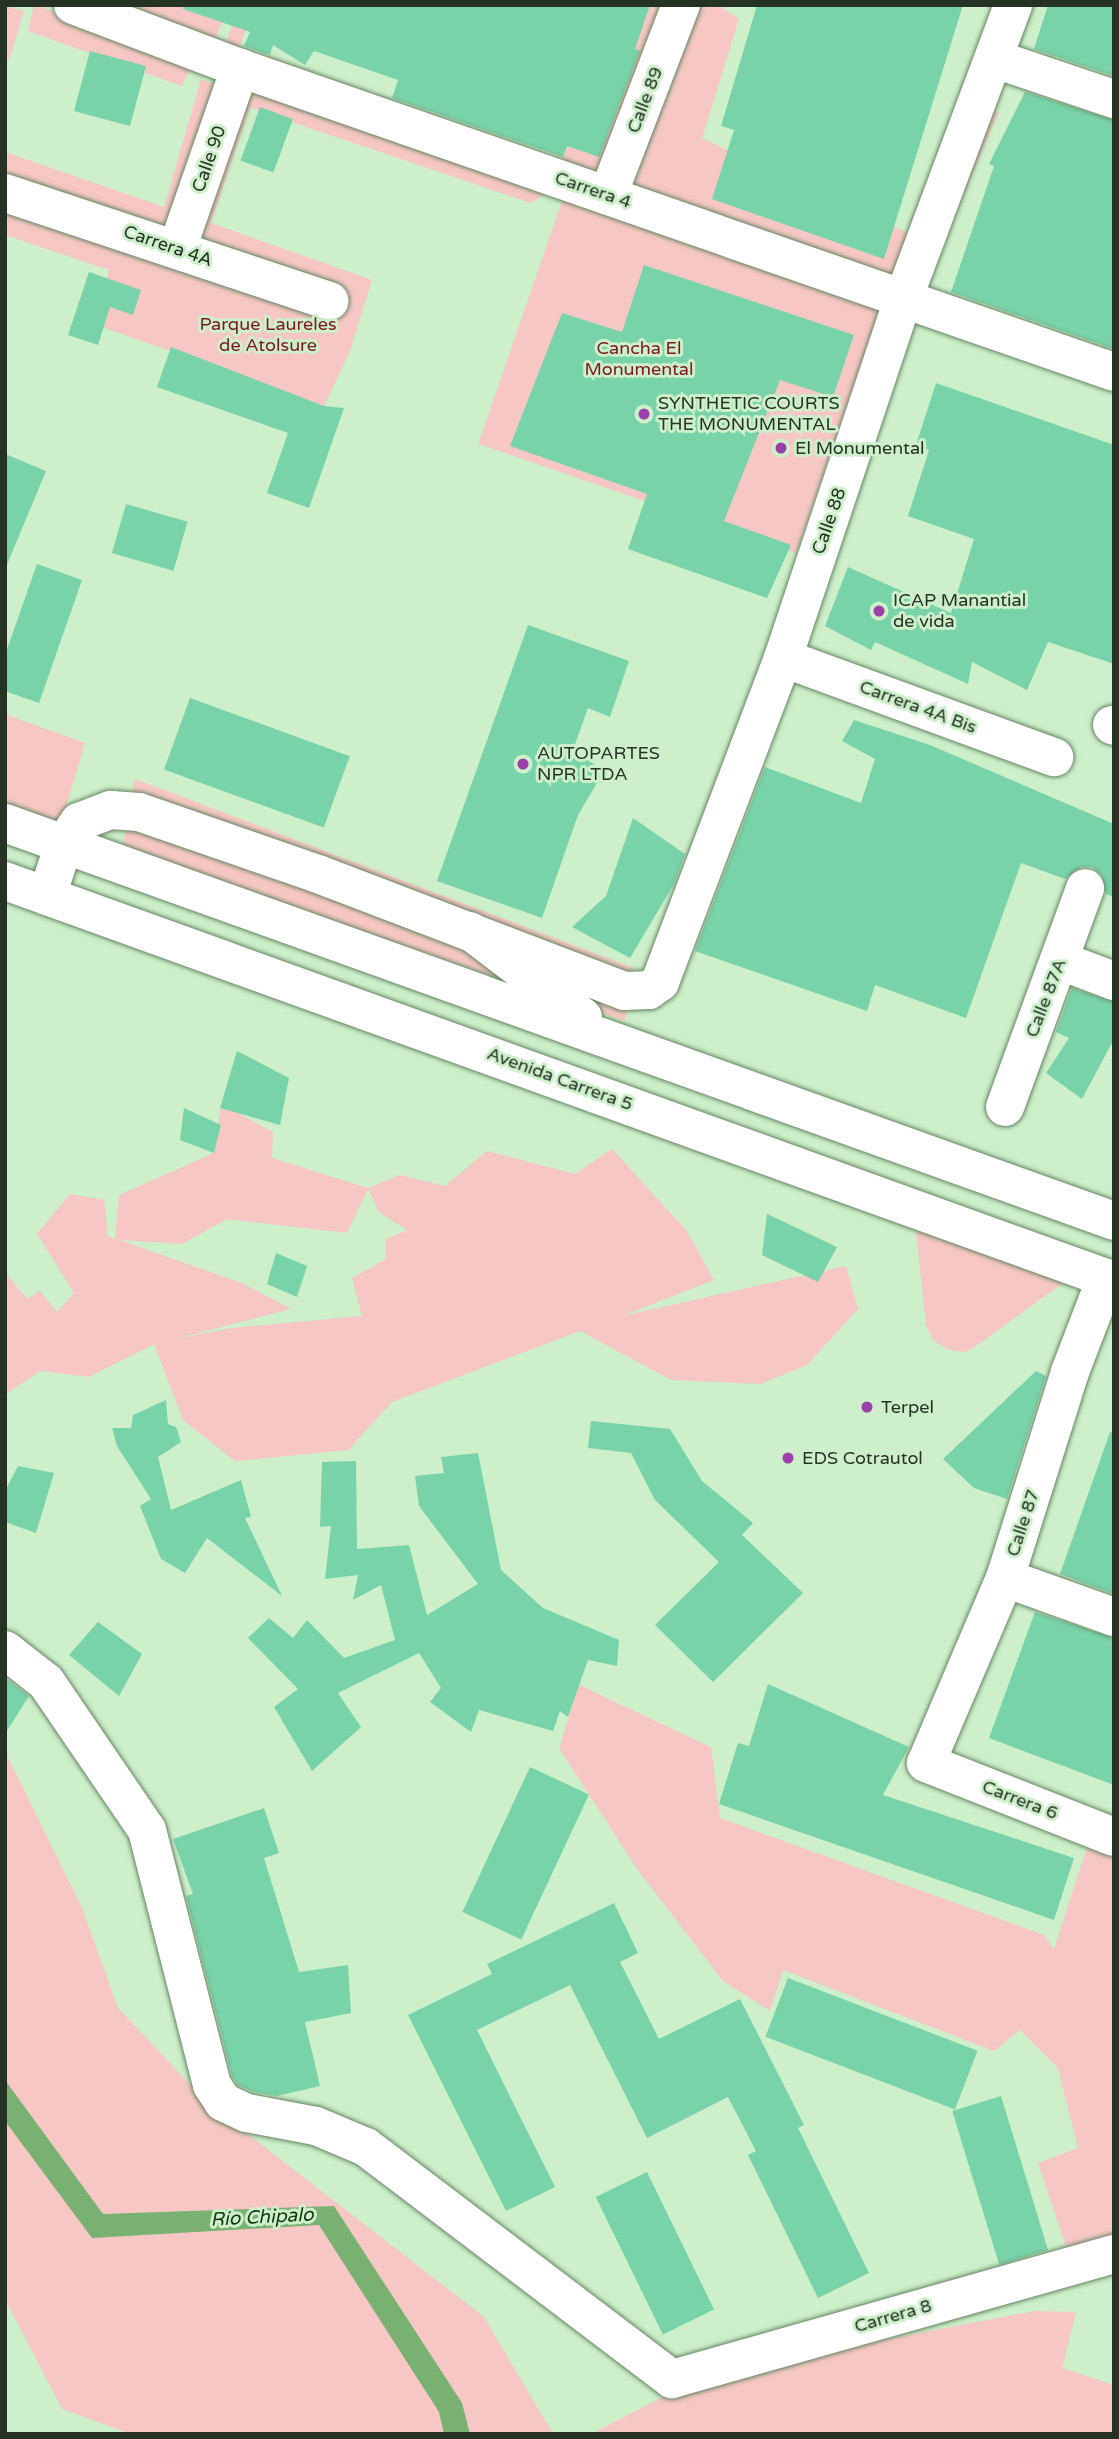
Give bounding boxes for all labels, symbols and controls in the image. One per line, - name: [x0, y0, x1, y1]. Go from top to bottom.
- street label: Calle 89: [623, 64, 667, 136]
- street label: Calle 90: [188, 123, 230, 195]
- street label: Carrera 4: [552, 167, 634, 213]
- street label: Carrera 4A: [121, 221, 215, 271]
- park label: Parque Laureles de Atolsure: [199, 314, 337, 356]
- park label: Cancha El Monumental: [585, 338, 693, 380]
- place label: SYNTHETIC COURTS THE MONUMENTAL: [658, 393, 839, 436]
- marker: SYNTHETIC COURTS THE MONUMENTAL: [636, 406, 652, 422]
- place label: El Monumental: [795, 437, 925, 459]
- marker: El Monumental: [773, 440, 789, 456]
- street label: Calle 88: [808, 485, 850, 557]
- place label: ICAP Manantial de vida: [893, 590, 1026, 632]
- marker: ICAP Manantial de vida: [871, 603, 887, 619]
- street label: Carrera 4A Bis: [857, 676, 979, 738]
- place label: AUTOPARTES NPR LTDA: [537, 743, 660, 786]
- marker: AUTOPARTES NPR LTDA: [515, 756, 531, 772]
- street label: Calle 87A: [1021, 956, 1071, 1040]
- street label: Avenida Carrera 5: [484, 1043, 636, 1115]
- place label: Terpel: [881, 1396, 934, 1418]
- marker: Terpel: [859, 1399, 875, 1415]
- place label: EDS Cotrautol: [802, 1447, 923, 1469]
- marker: EDS Cotrautol: [780, 1450, 796, 1466]
- street label: Calle 87: [1002, 1487, 1044, 1559]
- street label: Carrera 6: [979, 1776, 1061, 1824]
- water label: Río Chipalo: [210, 2204, 314, 2232]
- street label: Carrera 8: [852, 2295, 934, 2337]

